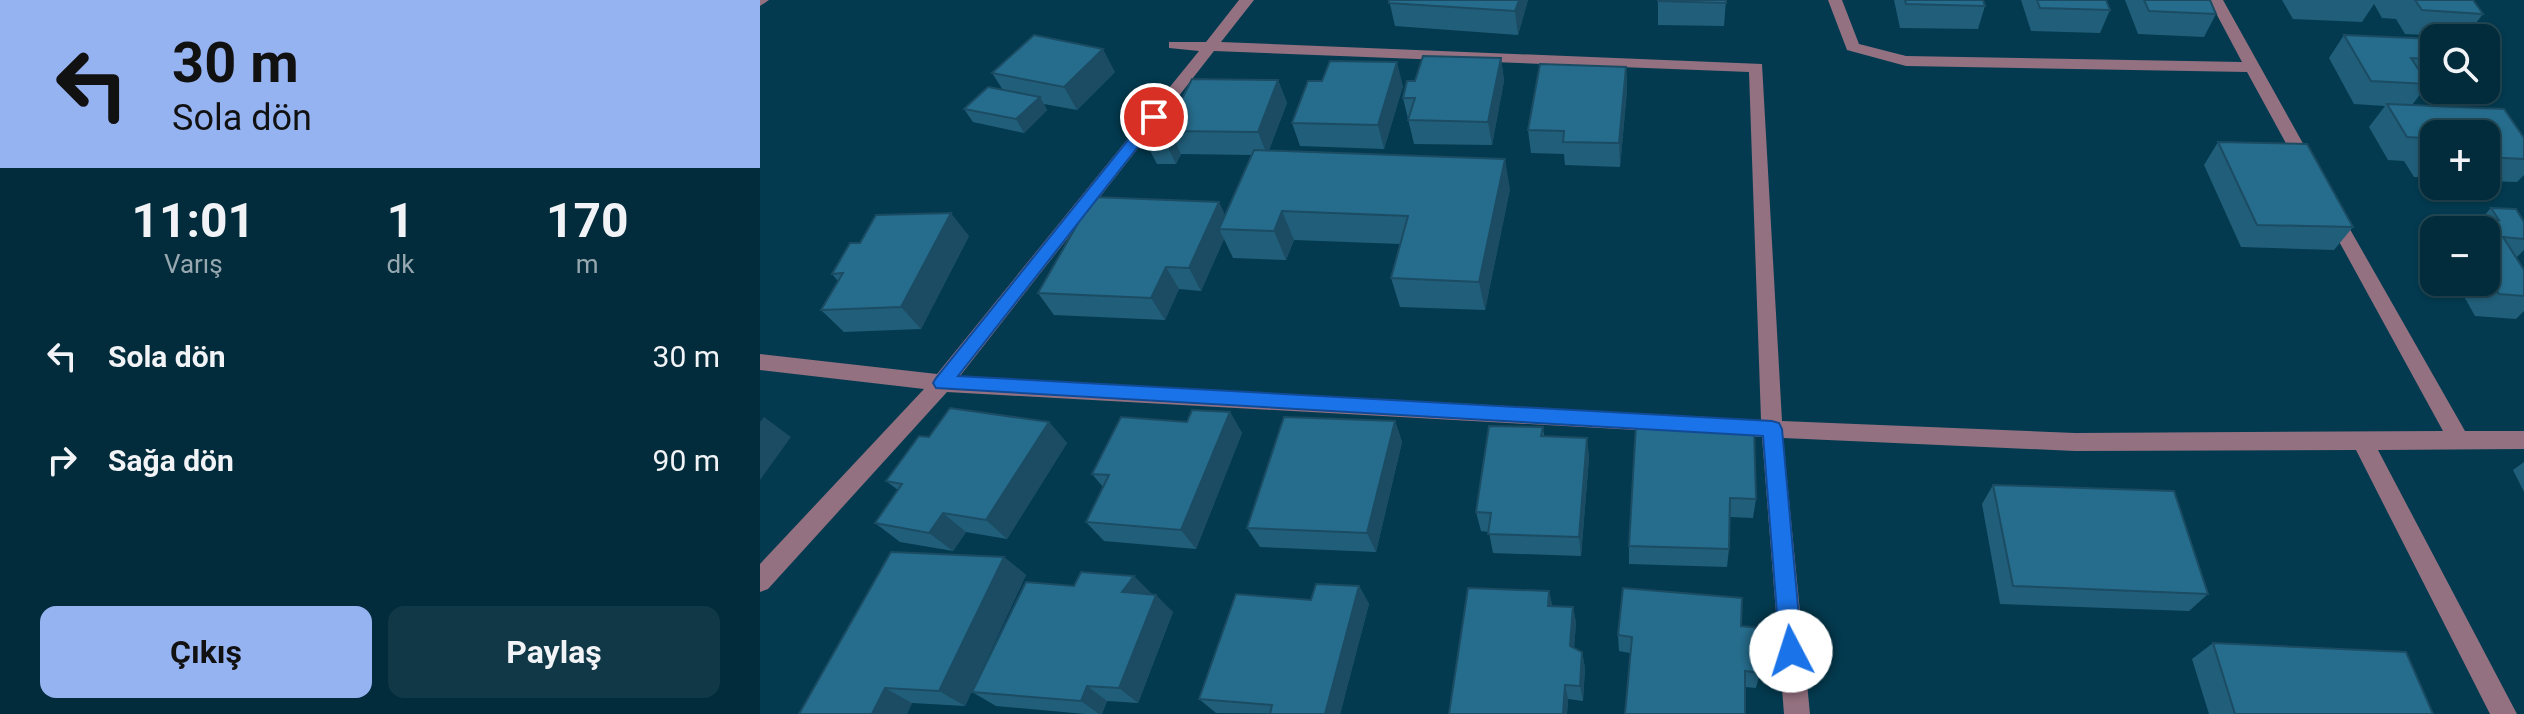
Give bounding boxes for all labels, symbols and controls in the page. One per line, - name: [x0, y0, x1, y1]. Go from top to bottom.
- map controls: [2420, 24, 2500, 296]
- button: search: [2420, 24, 2500, 104]
- text: 30 m: [172, 30, 299, 96]
- icon: left: [40, 32, 144, 136]
- pin: [1120, 83, 1188, 151]
- icon: arrive: [1132, 95, 1176, 139]
- text: Sola dön: [172, 97, 312, 139]
- button: +: [2420, 120, 2500, 200]
- text: 11:01: [131, 192, 255, 249]
- text: 1: [387, 192, 414, 249]
- text: 170: [546, 192, 629, 249]
- button: −: [2420, 216, 2500, 296]
- text: Varış: [164, 249, 223, 279]
- text: dk: [387, 249, 414, 279]
- text: m: [576, 249, 599, 279]
- icon: left: [40, 334, 84, 378]
- text: Sola dön: [108, 339, 226, 374]
- text: 30 m: [653, 339, 720, 374]
- icon: right: [40, 438, 84, 482]
- text: Sağa dön: [108, 443, 234, 478]
- text: 90 m: [653, 443, 720, 478]
- button: Çıkış: [40, 606, 372, 698]
- button: Paylaş: [388, 606, 720, 698]
- position arrow: [1749, 609, 1833, 693]

